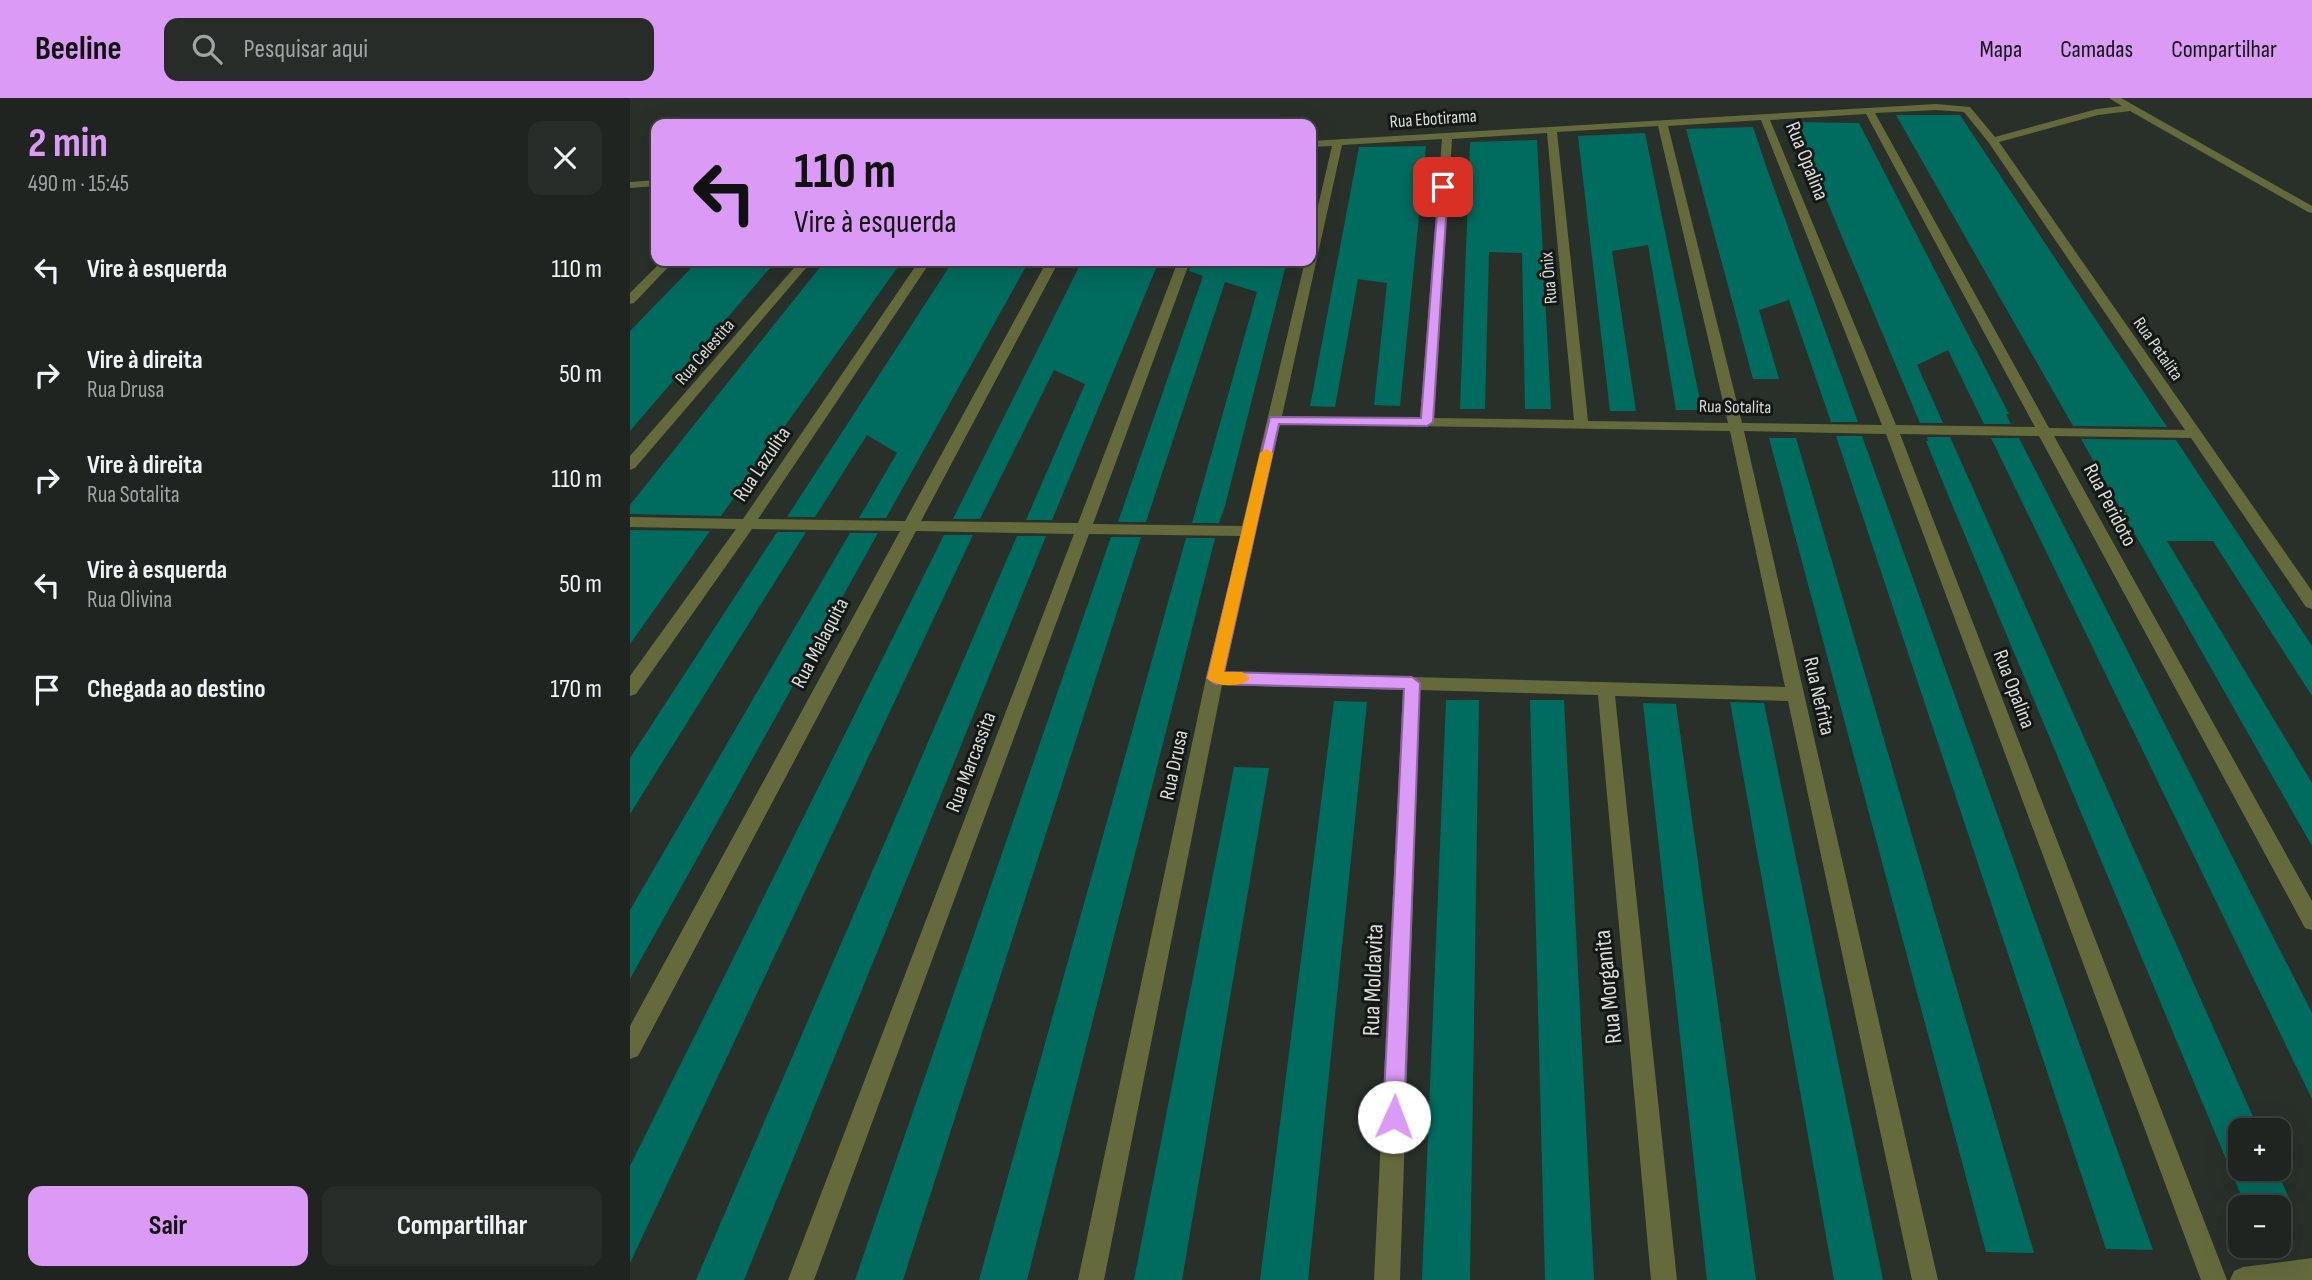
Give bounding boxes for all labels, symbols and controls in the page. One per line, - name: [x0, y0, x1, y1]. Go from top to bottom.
- search box: [164, 18, 654, 81]
- text: Beeline: [35, 29, 122, 69]
- icon: search: [188, 30, 226, 68]
- text: Pesquisar aqui: [244, 34, 368, 65]
- text: Mapa: [1980, 35, 2022, 64]
- text: Camadas: [2060, 35, 2133, 64]
- text: Compartilhar: [2171, 35, 2277, 64]
- street label: Rua Ebotirama: [1389, 105, 1477, 133]
- text: 2 min: [28, 118, 108, 169]
- street label: Rua Opalina: [1780, 118, 1834, 204]
- button: close: [528, 121, 602, 195]
- text: 110 m: [794, 143, 896, 202]
- icon: left: [679, 147, 770, 238]
- pin: [1413, 157, 1473, 217]
- icon: arrive: [1424, 168, 1462, 206]
- text: 490 m · 15:45: [28, 170, 129, 198]
- text: Vire à esquerda: [794, 203, 957, 242]
- icon: left: [28, 251, 66, 289]
- street label: Rua Ônix: [1536, 251, 1562, 305]
- text: Vire à esquerda: [87, 254, 227, 285]
- text: 110 m: [551, 254, 602, 285]
- street label: Rua Petalita: [2129, 313, 2187, 385]
- street label: Rua Celestita: [671, 315, 739, 389]
- text: Vire à direita: [87, 345, 203, 376]
- icon: right: [28, 356, 66, 394]
- text: 50 m: [559, 359, 602, 390]
- text: Rua Drusa: [87, 376, 164, 404]
- street label: Rua Sotalita: [1699, 396, 1772, 418]
- street label: Rua Lazulita: [728, 422, 796, 506]
- text: Vire à direita: [87, 450, 203, 481]
- street label: Rua Peridoto: [2078, 460, 2142, 550]
- icon: right: [28, 461, 66, 499]
- text: 110 m: [551, 464, 602, 495]
- text: Rua Sotalita: [87, 481, 180, 509]
- text: Vire à esquerda: [87, 555, 227, 586]
- icon: left: [28, 566, 66, 604]
- text: 50 m: [559, 569, 602, 600]
- text: Rua Olivina: [87, 586, 172, 614]
- street label: Rua Malaquita: [786, 594, 854, 692]
- street label: Rua Opalina: [1988, 646, 2040, 732]
- street label: Rua Nefrita: [1798, 654, 1840, 738]
- icon: arrive: [28, 671, 66, 709]
- text: Chegada ao destino: [87, 674, 266, 705]
- text: 170 m: [550, 674, 602, 705]
- street label: Rua Marcassita: [940, 708, 1002, 816]
- street label: Rua Drusa: [1154, 728, 1194, 802]
- street label: Rua Moldavita: [1357, 923, 1389, 1037]
- street label: Rua Morganita: [1588, 929, 1628, 1045]
- position arrow: [1357, 1080, 1431, 1154]
- map controls: [2228, 1118, 2291, 1258]
- button: +: [2228, 1118, 2291, 1181]
- button: Sair: [28, 1186, 308, 1266]
- button: Compartilhar: [322, 1186, 602, 1266]
- button: −: [2228, 1195, 2291, 1258]

